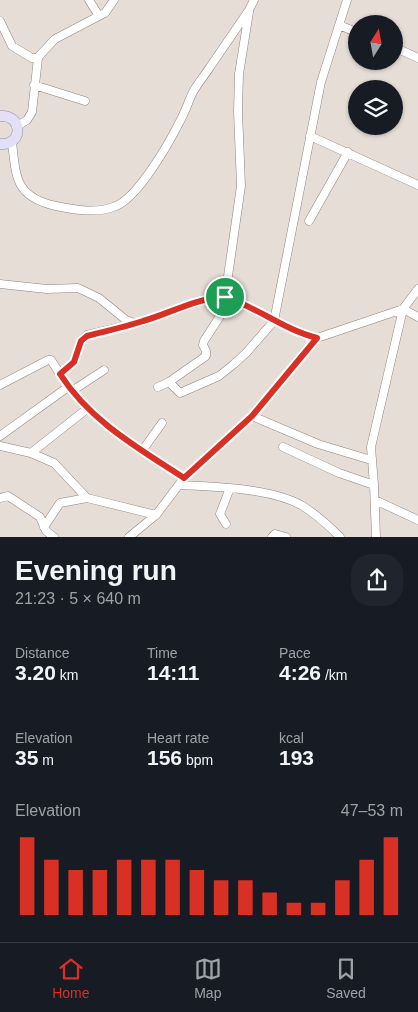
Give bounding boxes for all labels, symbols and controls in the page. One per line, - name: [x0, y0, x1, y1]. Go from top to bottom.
- north arrow: [348, 15, 402, 70]
- map controls: [348, 15, 403, 135]
- button: layers: [348, 80, 403, 135]
- pin: [204, 276, 246, 318]
- icon: arrive: [211, 283, 239, 311]
- button: share: [351, 554, 403, 606]
- text: Evening run: [15, 555, 177, 586]
- text: 21:23 · 5 × 640 m: [15, 590, 141, 607]
- text: Distance: [15, 645, 69, 661]
- text: Time: [147, 645, 178, 661]
- text: Pace: [279, 645, 311, 661]
- text: 3.20: [15, 661, 56, 684]
- text: 14:11: [147, 661, 200, 684]
- text: 4:26: [279, 661, 321, 684]
- text: km: [56, 667, 78, 683]
- text: /km: [321, 667, 347, 683]
- text: Elevation: [15, 730, 73, 746]
- text: Heart rate: [147, 730, 209, 746]
- text: kcal: [279, 730, 304, 746]
- text: 35: [15, 746, 38, 769]
- text: 156: [147, 746, 182, 769]
- text: 193: [279, 746, 314, 769]
- text: m: [38, 752, 54, 768]
- text: bpm: [182, 752, 213, 768]
- text: Elevation: [15, 802, 81, 819]
- text: 47–53 m: [341, 802, 403, 819]
- tab: Home: [52, 955, 90, 1001]
- tab: Map: [194, 955, 222, 1001]
- tab: Saved: [326, 955, 366, 1001]

